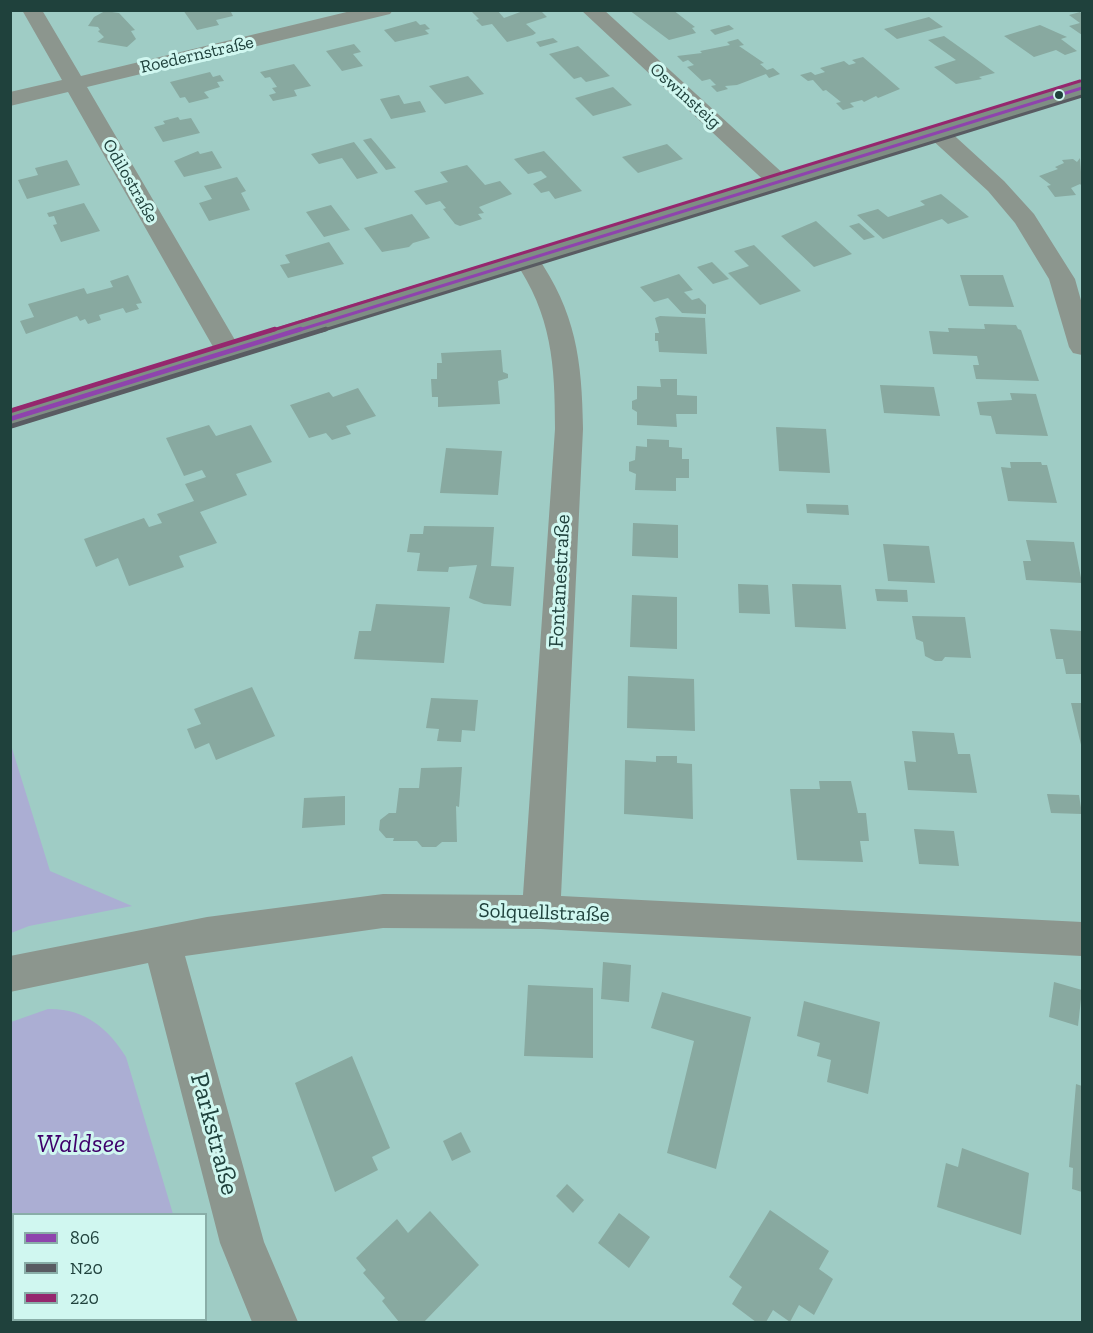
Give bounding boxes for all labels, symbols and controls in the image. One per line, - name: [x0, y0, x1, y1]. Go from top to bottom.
- street label: Roedernstraße: [138, 31, 256, 79]
- street label: Oswinsteig: [645, 59, 725, 133]
- unlabelled marker: [1053, 89, 1065, 101]
- street label: Odilostraße: [97, 135, 163, 227]
- street label: Fontanestraße: [544, 514, 576, 648]
- street label: Solquellstraße: [478, 898, 610, 928]
- street label: Parkstraße: [183, 1069, 245, 1199]
- park label: Waldsee: [37, 1129, 125, 1161]
- legend: [12, 1213, 207, 1321]
- text: 806: [70, 1227, 100, 1249]
- text: N20: [70, 1257, 103, 1279]
- text: 220: [70, 1287, 99, 1309]

